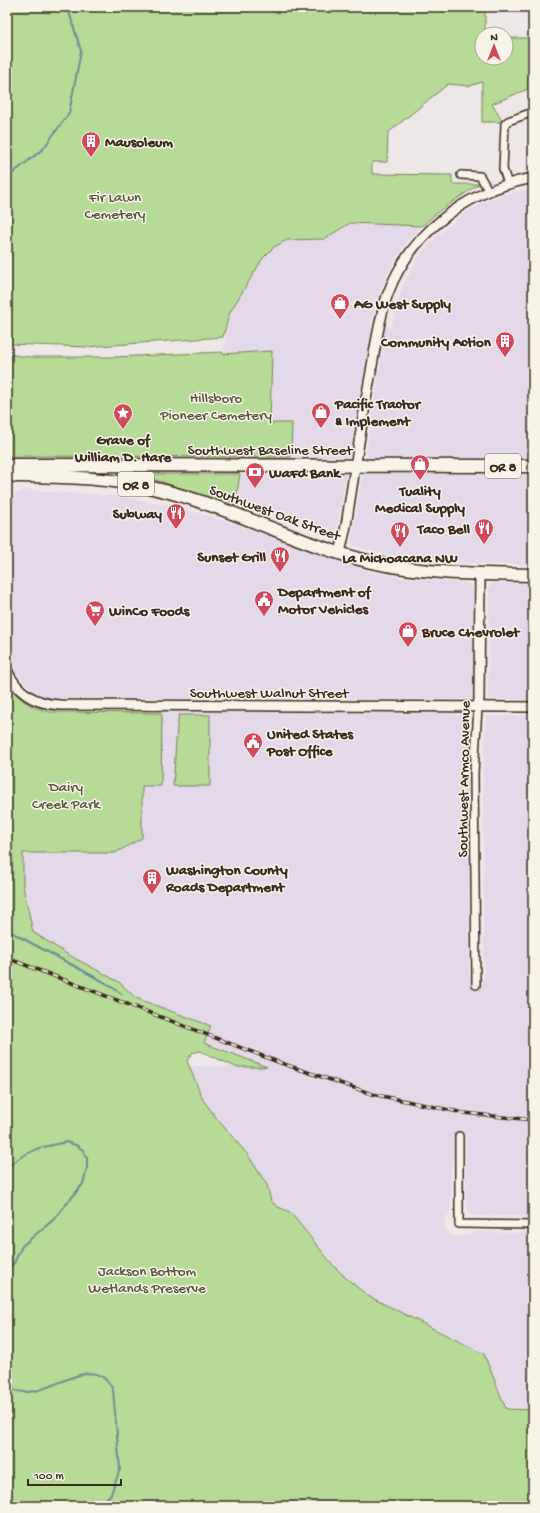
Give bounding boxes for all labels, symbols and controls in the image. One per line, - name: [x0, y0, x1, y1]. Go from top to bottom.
- north arrow: [474, 26, 514, 66]
- text: N: [490, 32, 498, 44]
- building icon: Mausoleum: [80, 130, 102, 158]
- place label: Mausoleum: [105, 134, 173, 152]
- park label: Fir Lawn Cemetery: [85, 189, 146, 224]
- shop icon: AG West Supply: [329, 292, 351, 320]
- place label: AG West Supply: [353, 296, 452, 314]
- building icon: Community Action: [494, 330, 516, 358]
- place label: Community Action: [380, 334, 492, 352]
- park label: Hillsboro Pioneer Cemetery: [159, 390, 272, 425]
- place label: Pacific Tractor & Implement: [334, 396, 422, 431]
- shop icon: Pacific Tractor & Implement: [310, 401, 332, 429]
- place icon: Grave of William D. Hare: [112, 402, 134, 430]
- place label: Grave of William D. Hare: [74, 432, 172, 467]
- street label: Southwest Baseline Street: [188, 442, 354, 460]
- shop icon: Tuality Medical Supply: [409, 453, 431, 481]
- road number: OR 8: [485, 454, 521, 478]
- bank icon: WaFd Bank: [244, 461, 266, 489]
- place label: WaFd Bank: [268, 465, 342, 483]
- road number: OR 8: [118, 472, 154, 496]
- street label: Southwest Oak Street: [206, 482, 344, 547]
- place label: Tuality Medical Supply: [375, 483, 466, 518]
- restaurant icon: Subway: [165, 502, 187, 530]
- place label: Subway: [113, 506, 163, 524]
- restaurant icon: Taco Bell: [473, 517, 495, 545]
- restaurant icon: La Michoacana NW: [389, 520, 411, 548]
- place label: Taco Bell: [416, 521, 471, 539]
- restaurant icon: Sunset Grill: [269, 545, 291, 573]
- place label: Sunset Grill: [197, 549, 267, 567]
- place label: La Michoacana NW: [342, 550, 458, 568]
- place label: Department of Motor Vehicles: [276, 584, 372, 619]
- public building icon: Department of Motor Vehicles: [253, 589, 275, 617]
- supermarket icon: WinCo Foods: [84, 599, 106, 627]
- place label: WinCo Foods: [108, 603, 191, 621]
- shop icon: Bruce Chevrolet: [397, 620, 419, 648]
- place label: Bruce Chevrolet: [421, 624, 521, 642]
- street label: Southwest Walnut Street: [190, 685, 350, 703]
- street label: Southwest Armco Avenue: [455, 700, 475, 858]
- place label: United States Post Office: [266, 726, 355, 761]
- public building icon: United States Post Office: [242, 731, 264, 759]
- park label: Dairy Creek Park: [32, 779, 101, 814]
- place label: Washington County Roads Department: [165, 862, 288, 897]
- building icon: Washington County Roads Department: [141, 867, 163, 895]
- park label: Jackson Bottom Wetlands Preserve: [88, 1263, 206, 1298]
- scale bar: [28, 1461, 121, 1487]
- text: 100 m: [33, 1470, 64, 1484]

